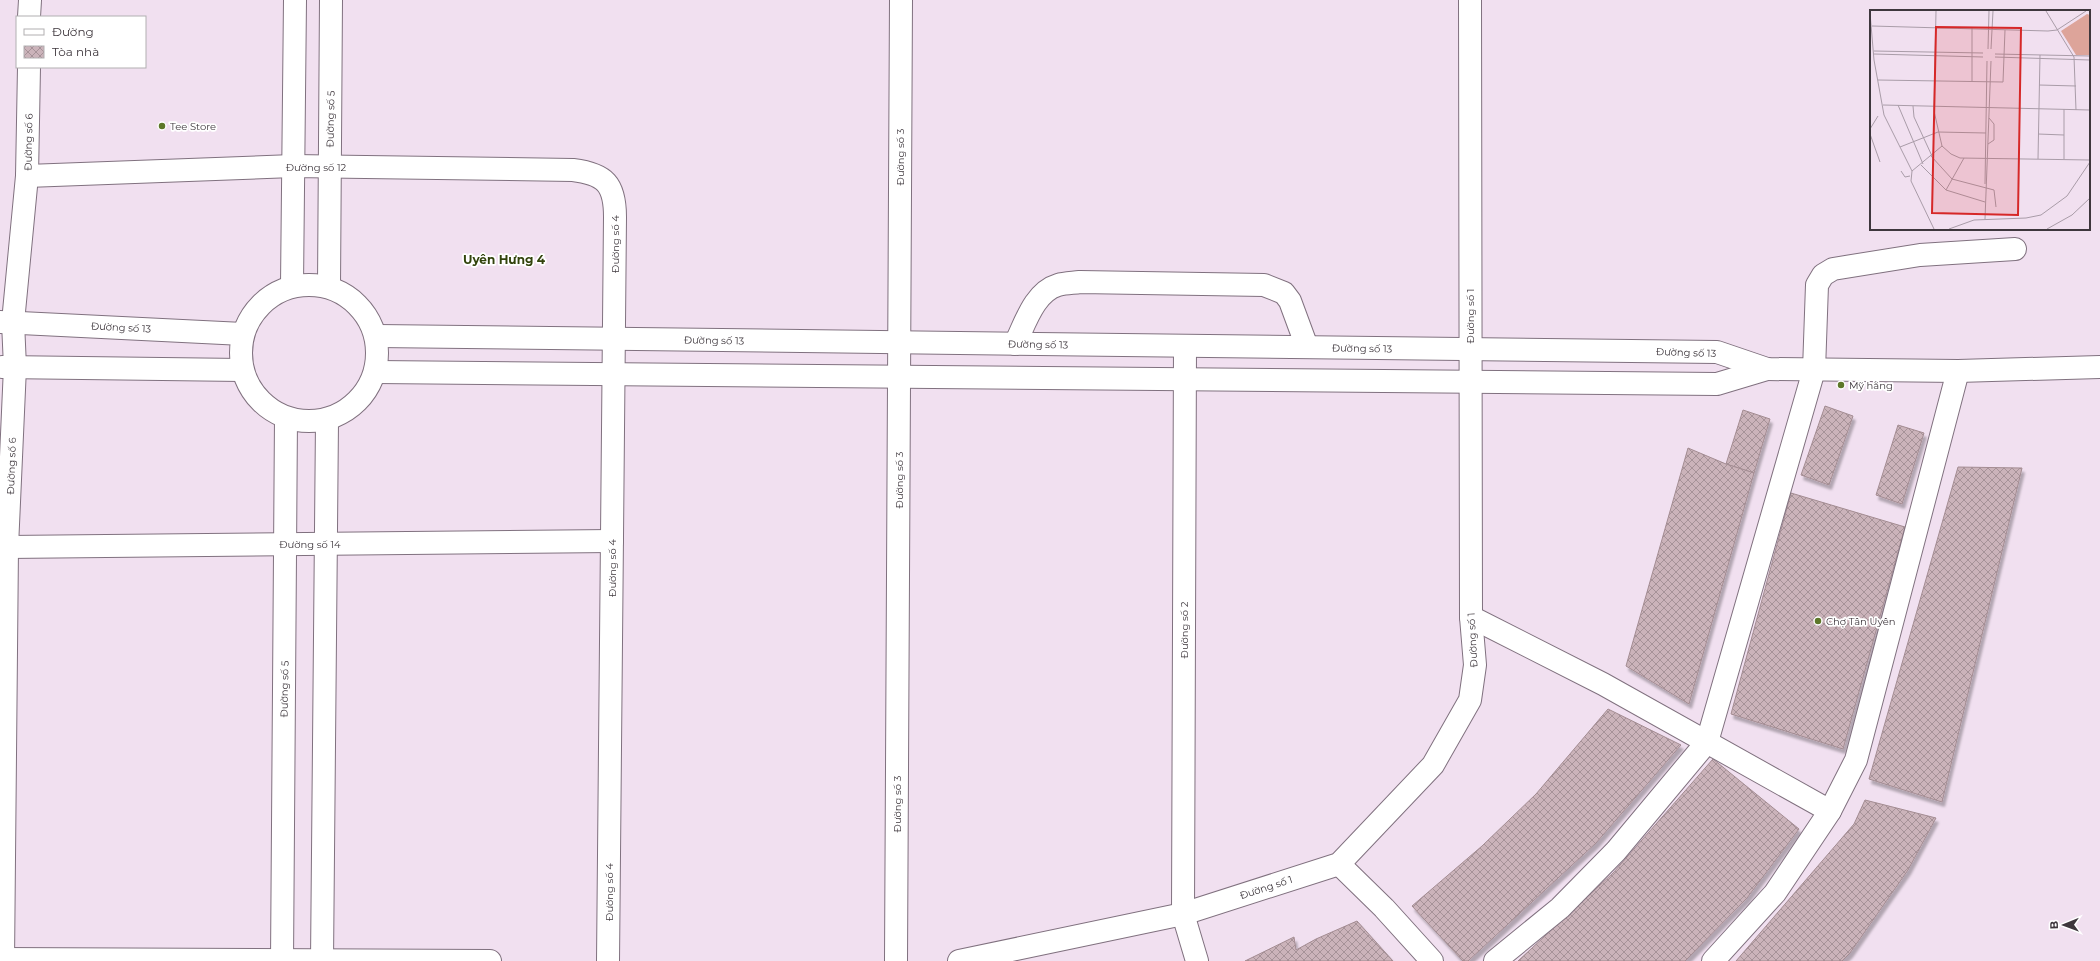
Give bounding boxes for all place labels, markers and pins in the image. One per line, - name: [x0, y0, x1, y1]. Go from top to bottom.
- place label: Tee Store: [170, 120, 216, 133]
- marker: Tee Store: [157, 121, 167, 131]
- place label: Mỹ hằng: [1849, 379, 1893, 392]
- marker: Mỹ hằng: [1836, 380, 1846, 390]
- place label: Chợ Tân Uyên: [1826, 615, 1895, 628]
- marker: Chợ Tân Uyên: [1813, 616, 1823, 626]

